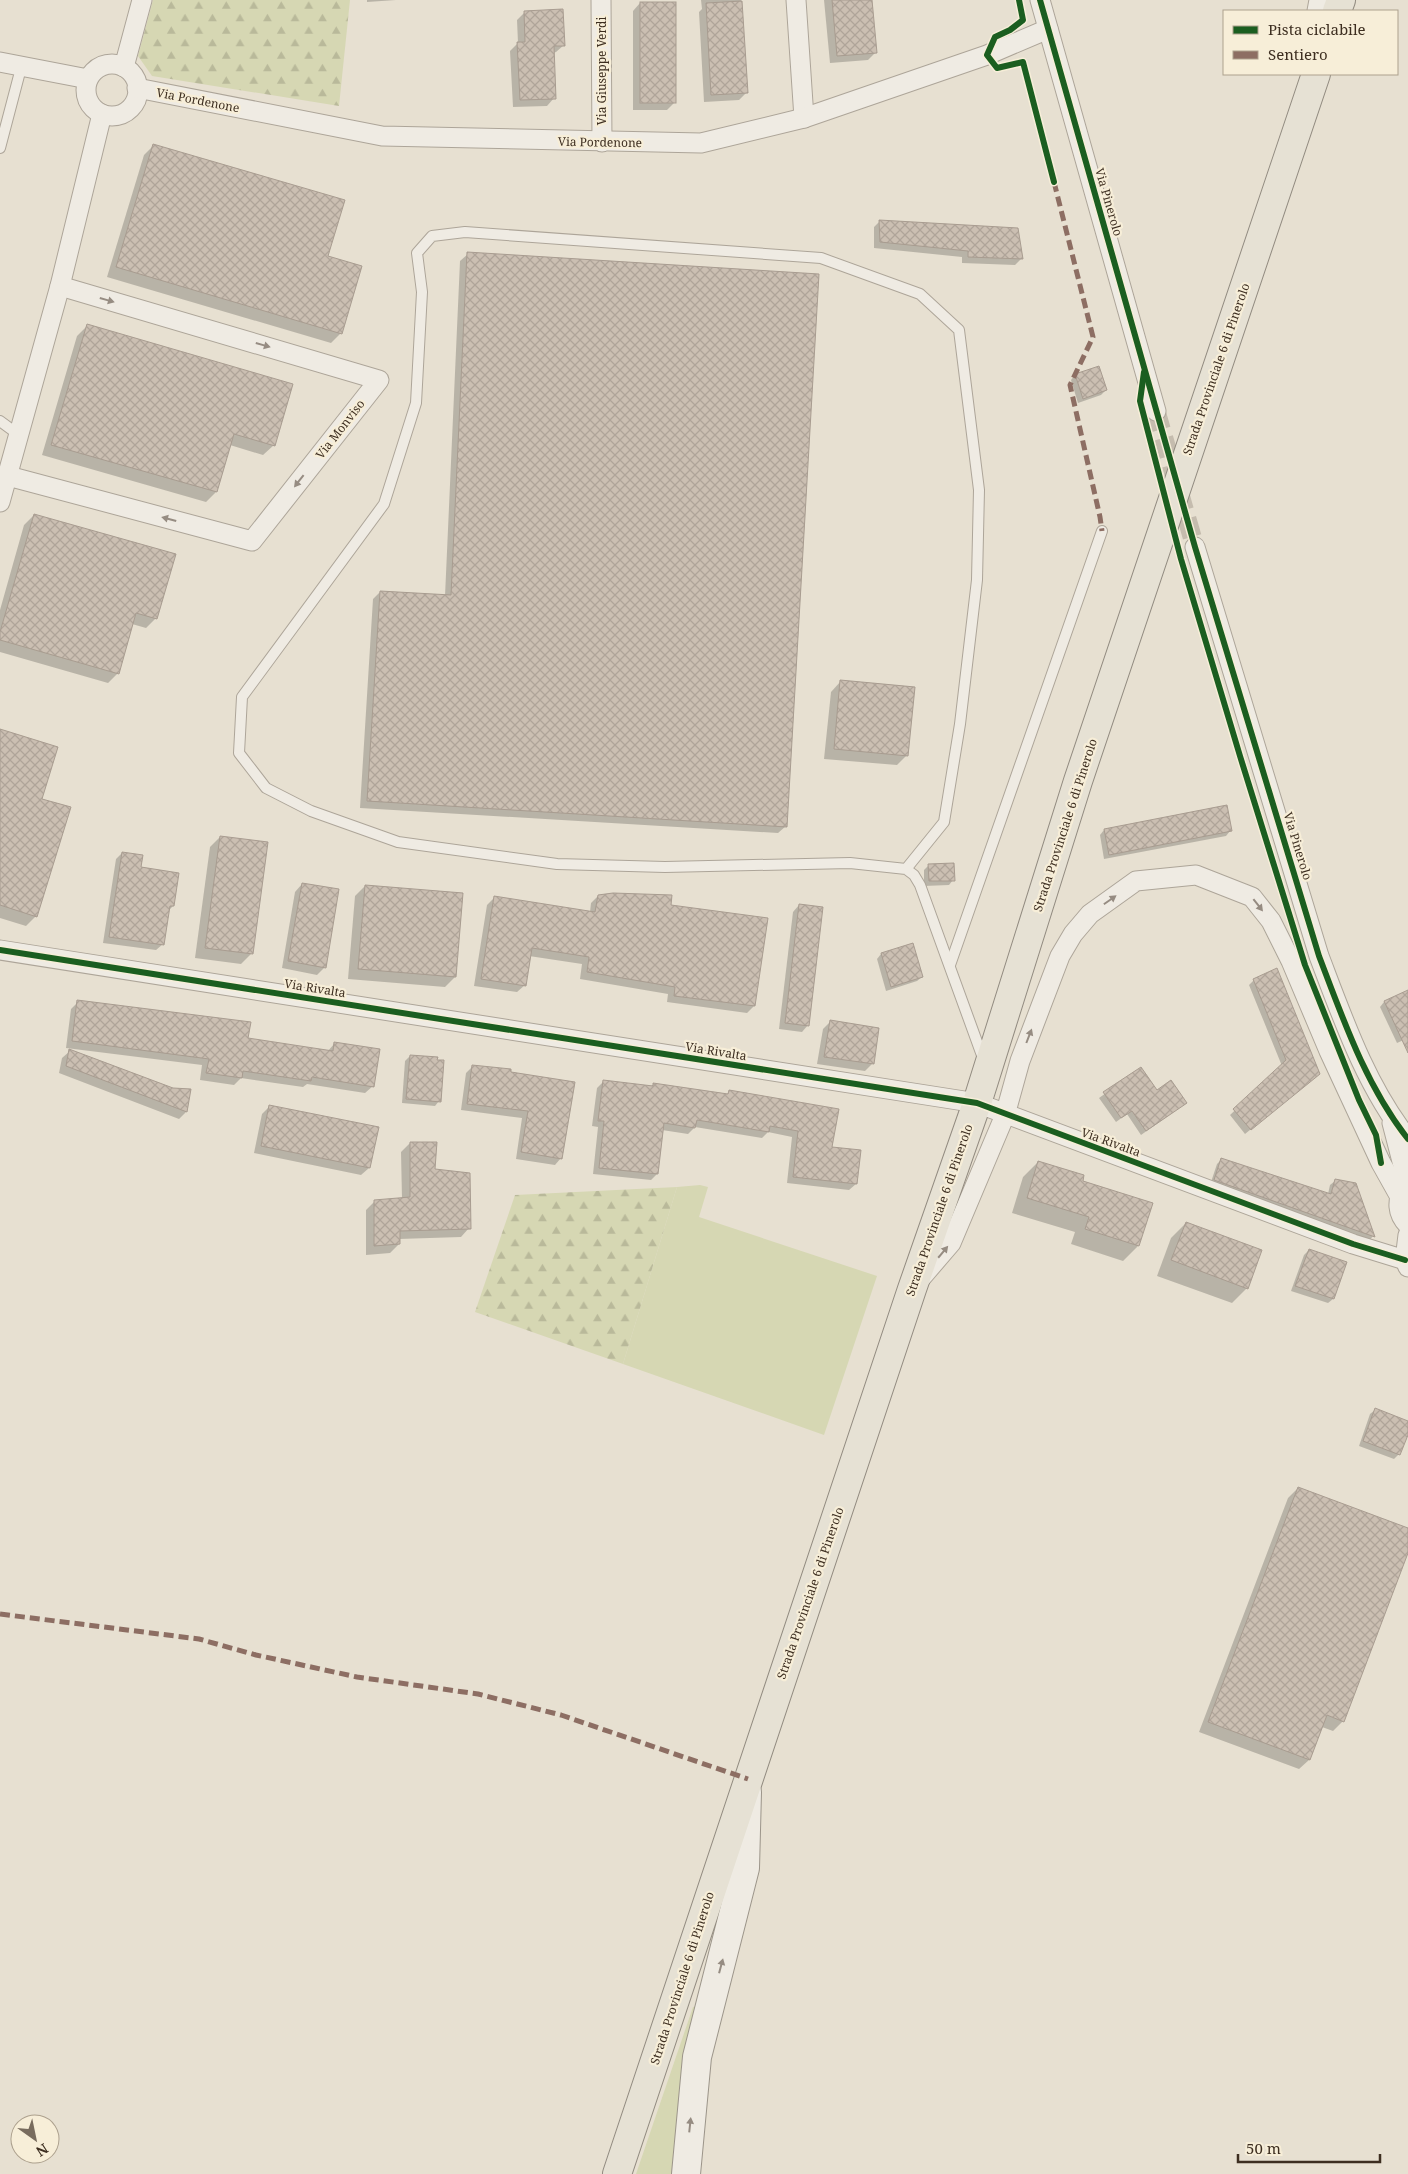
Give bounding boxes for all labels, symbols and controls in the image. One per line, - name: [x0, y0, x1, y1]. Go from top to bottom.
- legend: [1223, 10, 1398, 75]
- street label: Via Giuseppe Verdi: [593, 17, 610, 125]
- text: Pista ciclabile: [1268, 19, 1366, 39]
- text: Sentiero: [1268, 44, 1328, 64]
- street label: Via Pordenone: [155, 84, 241, 116]
- street label: Via Pordenone: [558, 133, 642, 151]
- street label: Via Pinerolo: [1091, 166, 1127, 238]
- street label: Strada Provinciale 6 di Pinerolo: [1179, 281, 1254, 457]
- one-way arrow: [100, 296, 115, 304]
- one-way arrow: [255, 342, 270, 350]
- street label: Via Monviso: [311, 396, 369, 462]
- one-way arrow: [294, 474, 305, 487]
- one-way arrow: [161, 515, 177, 523]
- street label: Strada Provinciale 6 di Pinerolo: [1029, 736, 1101, 914]
- street label: Via Pinerolo: [1280, 810, 1316, 882]
- one-way arrow: [1103, 895, 1117, 905]
- one-way arrow: [1253, 898, 1263, 912]
- street label: Via Rivalta: [283, 975, 347, 1001]
- one-way arrow: [1026, 1029, 1033, 1044]
- street label: Via Rivalta: [684, 1038, 748, 1064]
- street label: Strada Provinciale 6 di Pinerolo: [902, 1122, 977, 1298]
- street label: Via Rivalta: [1079, 1123, 1143, 1161]
- one-way arrow: [938, 1245, 949, 1258]
- street label: Strada Provinciale 6 di Pinerolo: [773, 1505, 848, 1681]
- street label: Strada Provinciale 6 di Pinerolo: [646, 1889, 718, 2067]
- one-way arrow: [717, 1959, 725, 1974]
- north arrow: [10, 2114, 60, 2164]
- one-way arrow: [686, 2117, 694, 2133]
- scale bar: [1238, 2132, 1380, 2164]
- text: 50 m: [1246, 2138, 1281, 2158]
- text: N: [33, 2139, 52, 2161]

